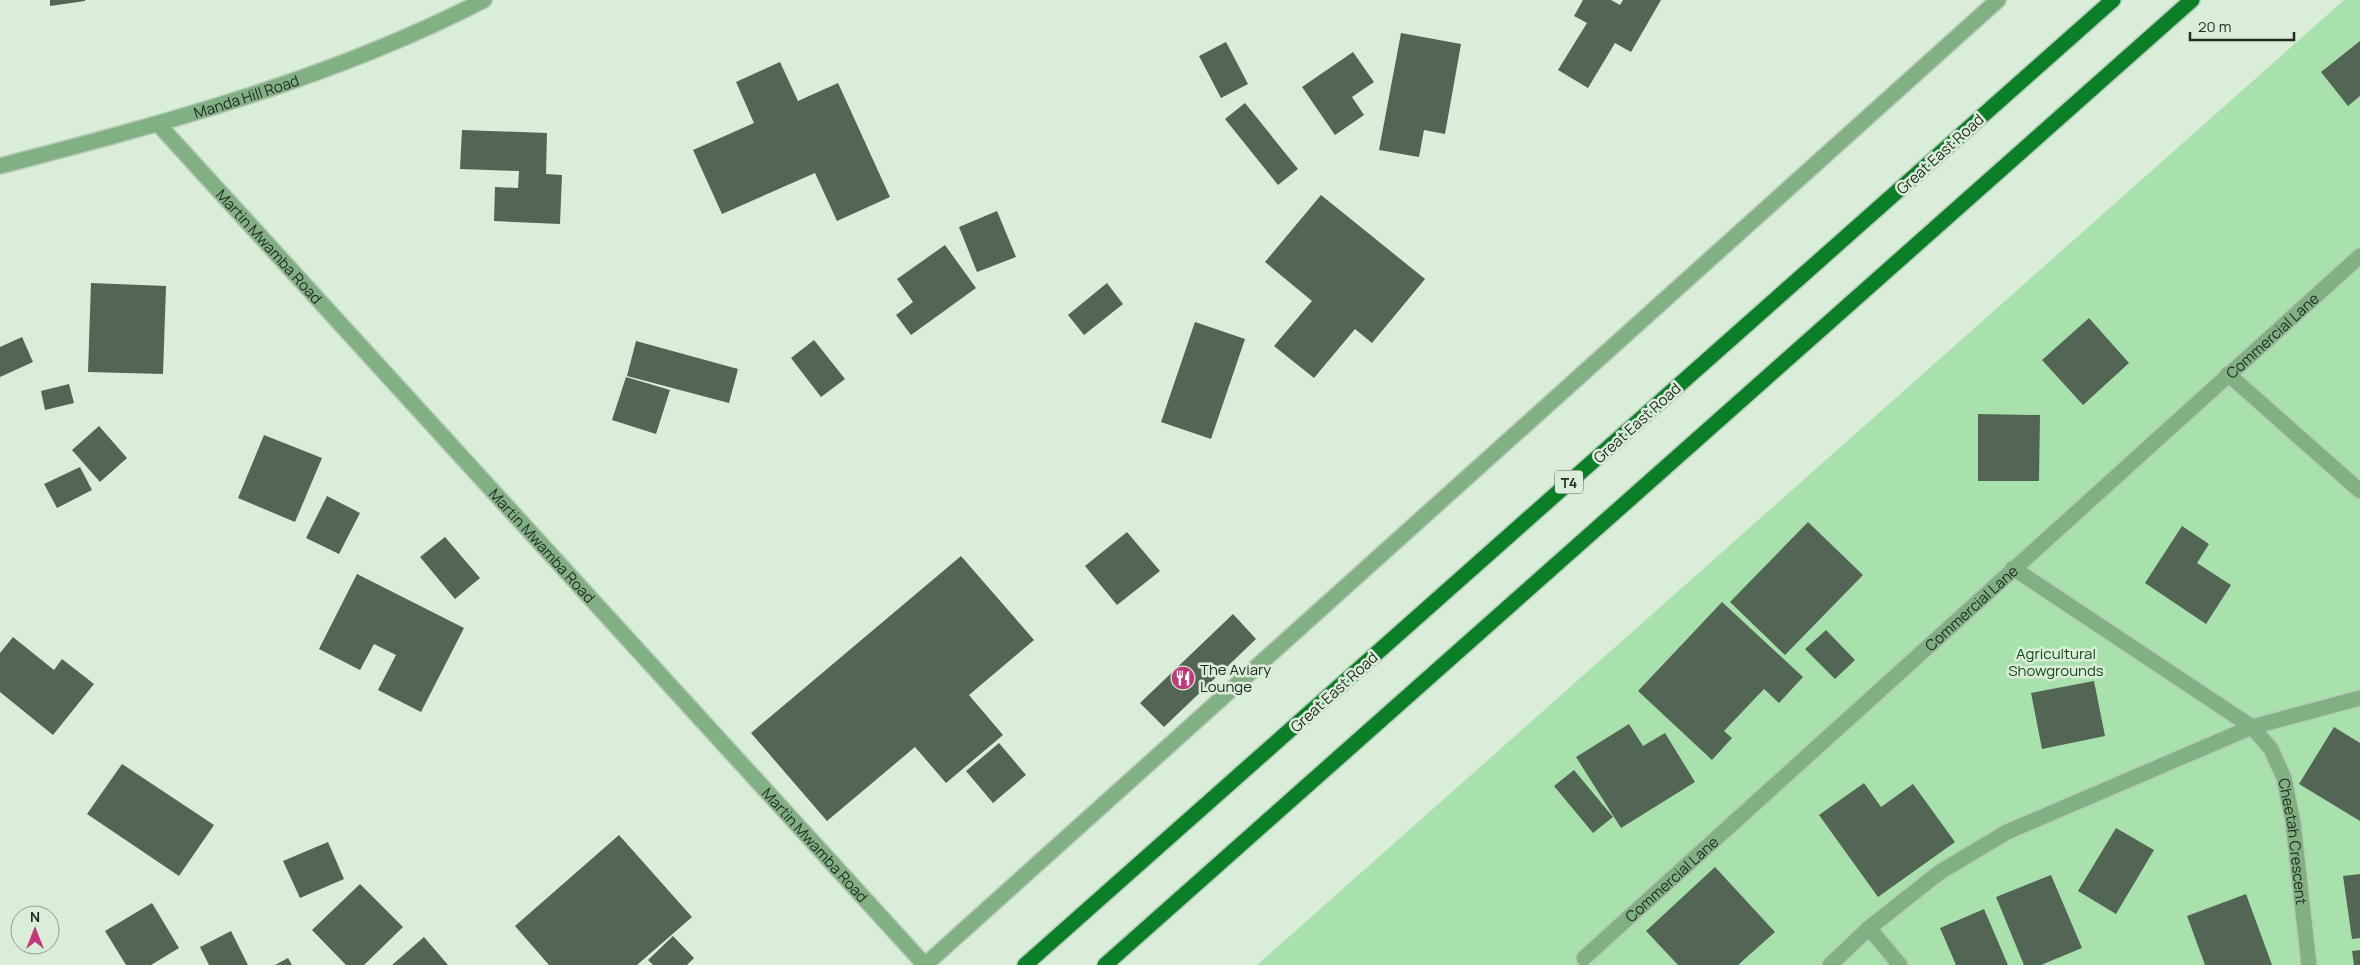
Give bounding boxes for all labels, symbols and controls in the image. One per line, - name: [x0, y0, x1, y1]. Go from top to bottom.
- scale bar: [2190, 10, 2294, 42]
- text: 20 m: [2198, 16, 2231, 37]
- street label: Manda Hill Road: [191, 69, 302, 123]
- street label: Great East Road: [1892, 109, 1988, 199]
- street label: Martin Mwamba Road: [212, 184, 327, 308]
- street label: Commercial Lane: [2221, 288, 2324, 383]
- street label: Great East Road: [1589, 378, 1685, 468]
- road number: T4: [1555, 471, 1583, 494]
- street label: Martin Mwamba Road: [485, 484, 600, 607]
- street label: Commercial Lane: [1920, 560, 2023, 656]
- park label: Agricultural Showgrounds: [2008, 643, 2104, 681]
- street label: Great East Road: [1286, 647, 1382, 737]
- place label: The Aviary Lounge: [1200, 659, 1271, 697]
- restaurant icon: The Aviary Lounge: [1170, 665, 1196, 691]
- street label: Cheetah Crescent: [2274, 776, 2313, 906]
- street label: Martin Mwamba Road: [758, 783, 873, 907]
- street label: Commercial Lane: [1620, 831, 1723, 927]
- north arrow: [10, 905, 60, 955]
- text: N: [30, 907, 40, 926]

